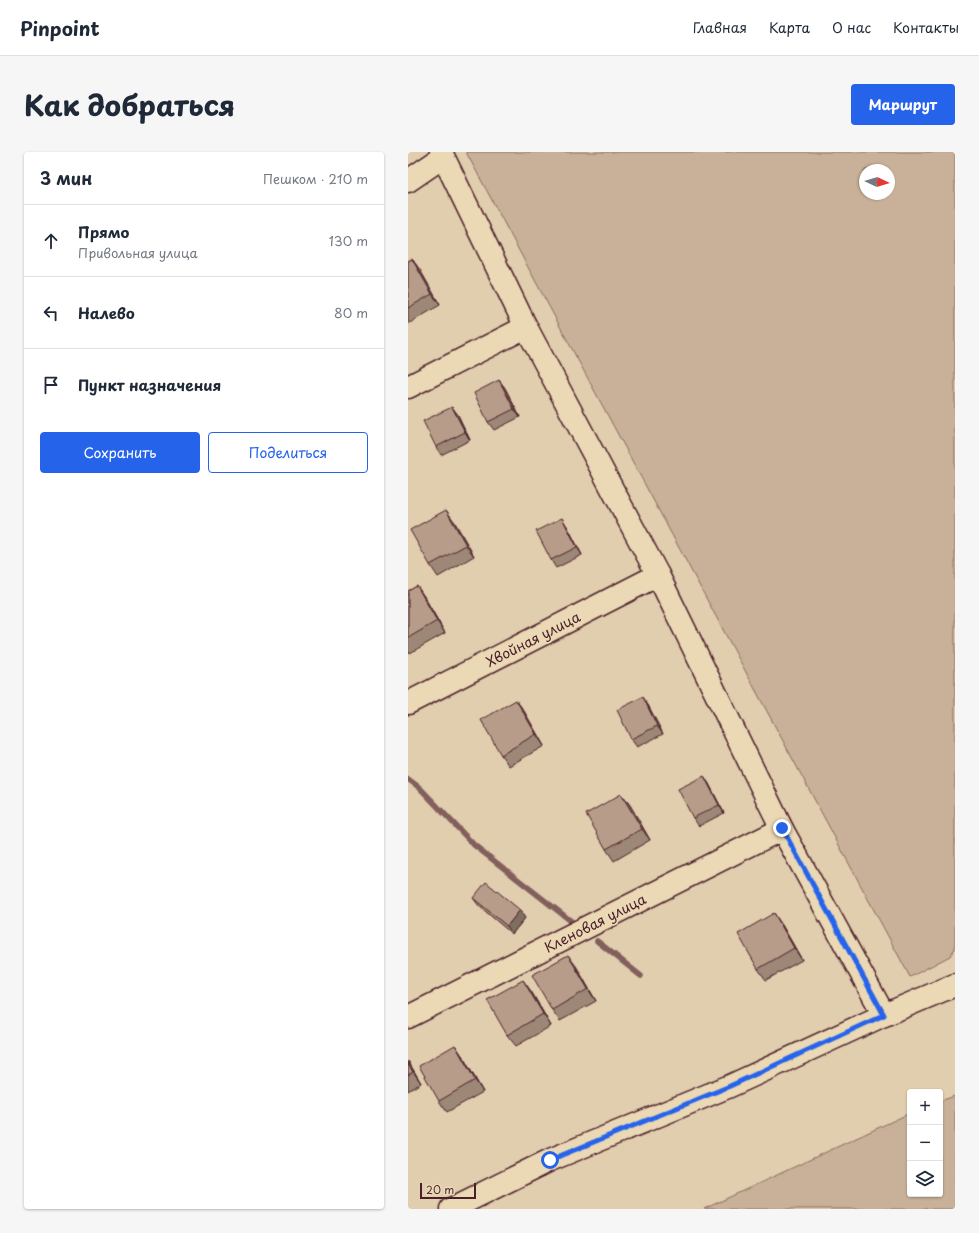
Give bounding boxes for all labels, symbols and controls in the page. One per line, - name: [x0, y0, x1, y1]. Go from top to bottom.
- text: Pinpoint: [20, 14, 100, 42]
- text: Главная: [693, 17, 747, 38]
- text: Карта: [769, 17, 810, 38]
- text: О нас: [832, 17, 871, 38]
- text: Контакты: [893, 17, 959, 38]
- text: Как добраться: [24, 83, 235, 126]
- button: Маршрут: [851, 84, 955, 125]
- north arrow: [859, 164, 895, 200]
- text: 3 мин: [40, 165, 92, 191]
- text: Пешком · 210 m: [263, 169, 368, 188]
- text: Прямо: [78, 220, 129, 243]
- icon: ahead: [40, 230, 62, 252]
- text: 130 m: [329, 231, 368, 250]
- text: Привольная улица: [78, 243, 198, 262]
- text: Налево: [78, 301, 135, 324]
- icon: left: [40, 302, 62, 324]
- text: 80 m: [334, 303, 368, 322]
- text: Пункт назначения: [78, 373, 221, 396]
- icon: arrive: [40, 374, 62, 396]
- button: Сохранить: [40, 432, 200, 473]
- button: Поделиться: [208, 432, 368, 473]
- street label: Хвойная улица: [482, 606, 584, 672]
- route end: [773, 819, 791, 837]
- street label: Кленовая улица: [540, 888, 650, 958]
- map controls: [907, 1089, 943, 1197]
- button: +: [907, 1089, 943, 1125]
- button: −: [907, 1125, 943, 1161]
- route start: [541, 1151, 559, 1169]
- button: layers: [907, 1161, 943, 1197]
- scale bar: [420, 1181, 476, 1200]
- text: 20 m: [426, 1181, 454, 1198]

